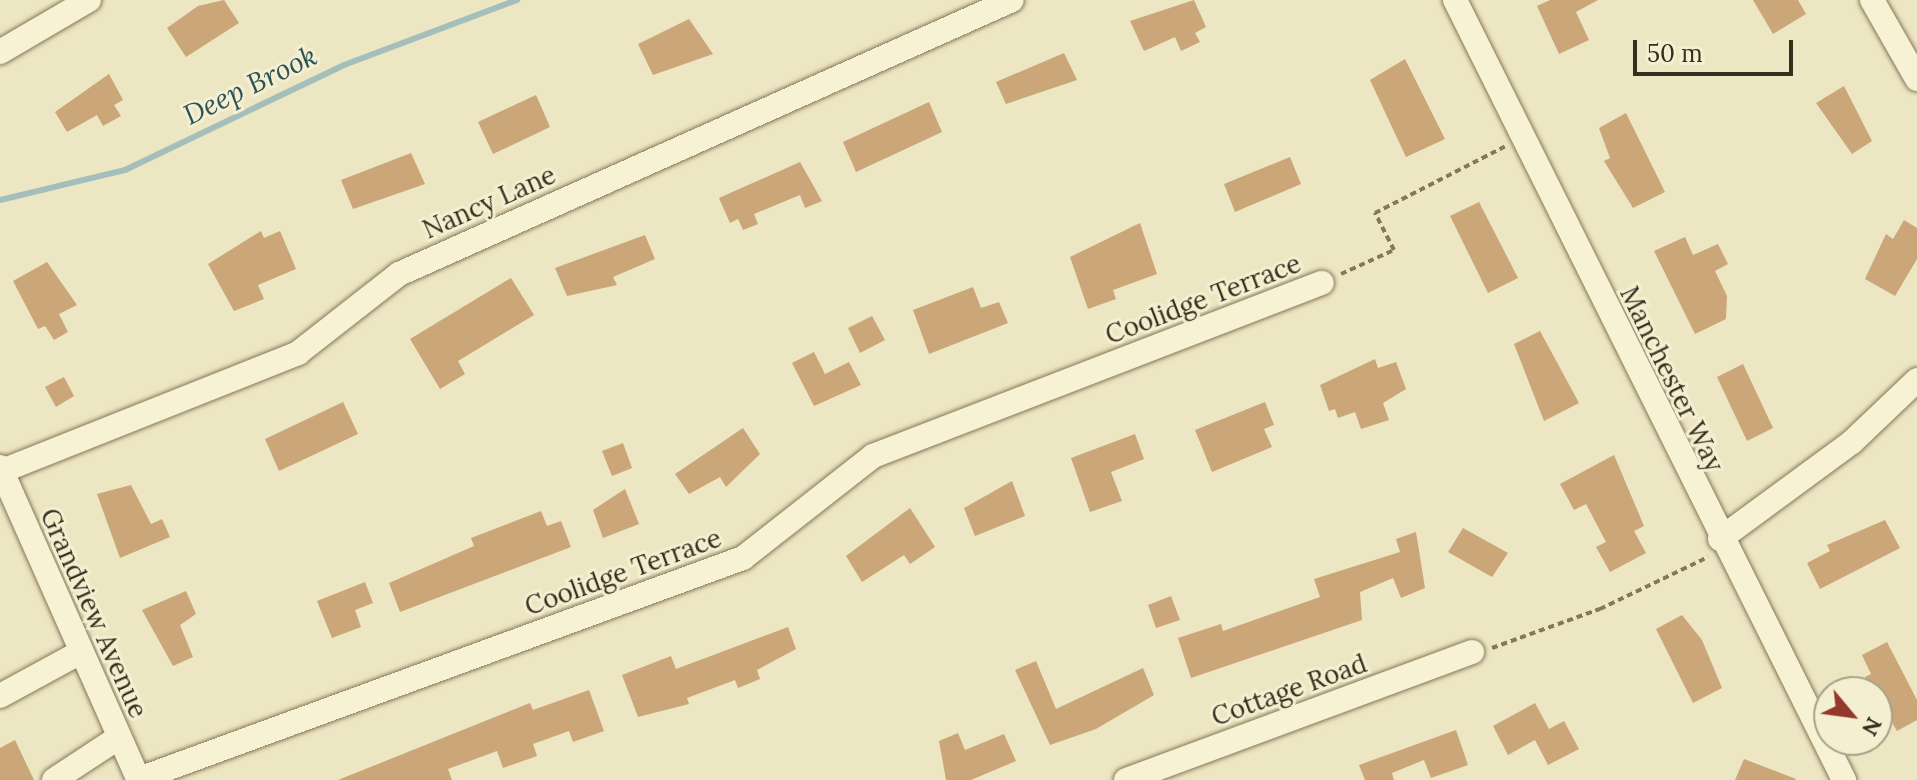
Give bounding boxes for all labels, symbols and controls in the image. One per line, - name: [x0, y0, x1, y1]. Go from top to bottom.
- scale bar: [1637, 24, 1797, 74]
- water label: Deep Brook: [178, 38, 322, 132]
- text: 50 m: [1647, 38, 1703, 69]
- street label: Nancy Lane: [418, 159, 560, 245]
- street label: Coolidge Terrace: [1101, 247, 1305, 351]
- street label: Manchester Way: [1614, 281, 1730, 477]
- street label: Grandview Avenue: [34, 504, 154, 722]
- street label: Coolidge Terrace: [521, 522, 725, 622]
- street label: Cottage Road: [1207, 648, 1371, 732]
- north arrow: [1813, 676, 1893, 756]
- text: N: [1856, 712, 1889, 741]

